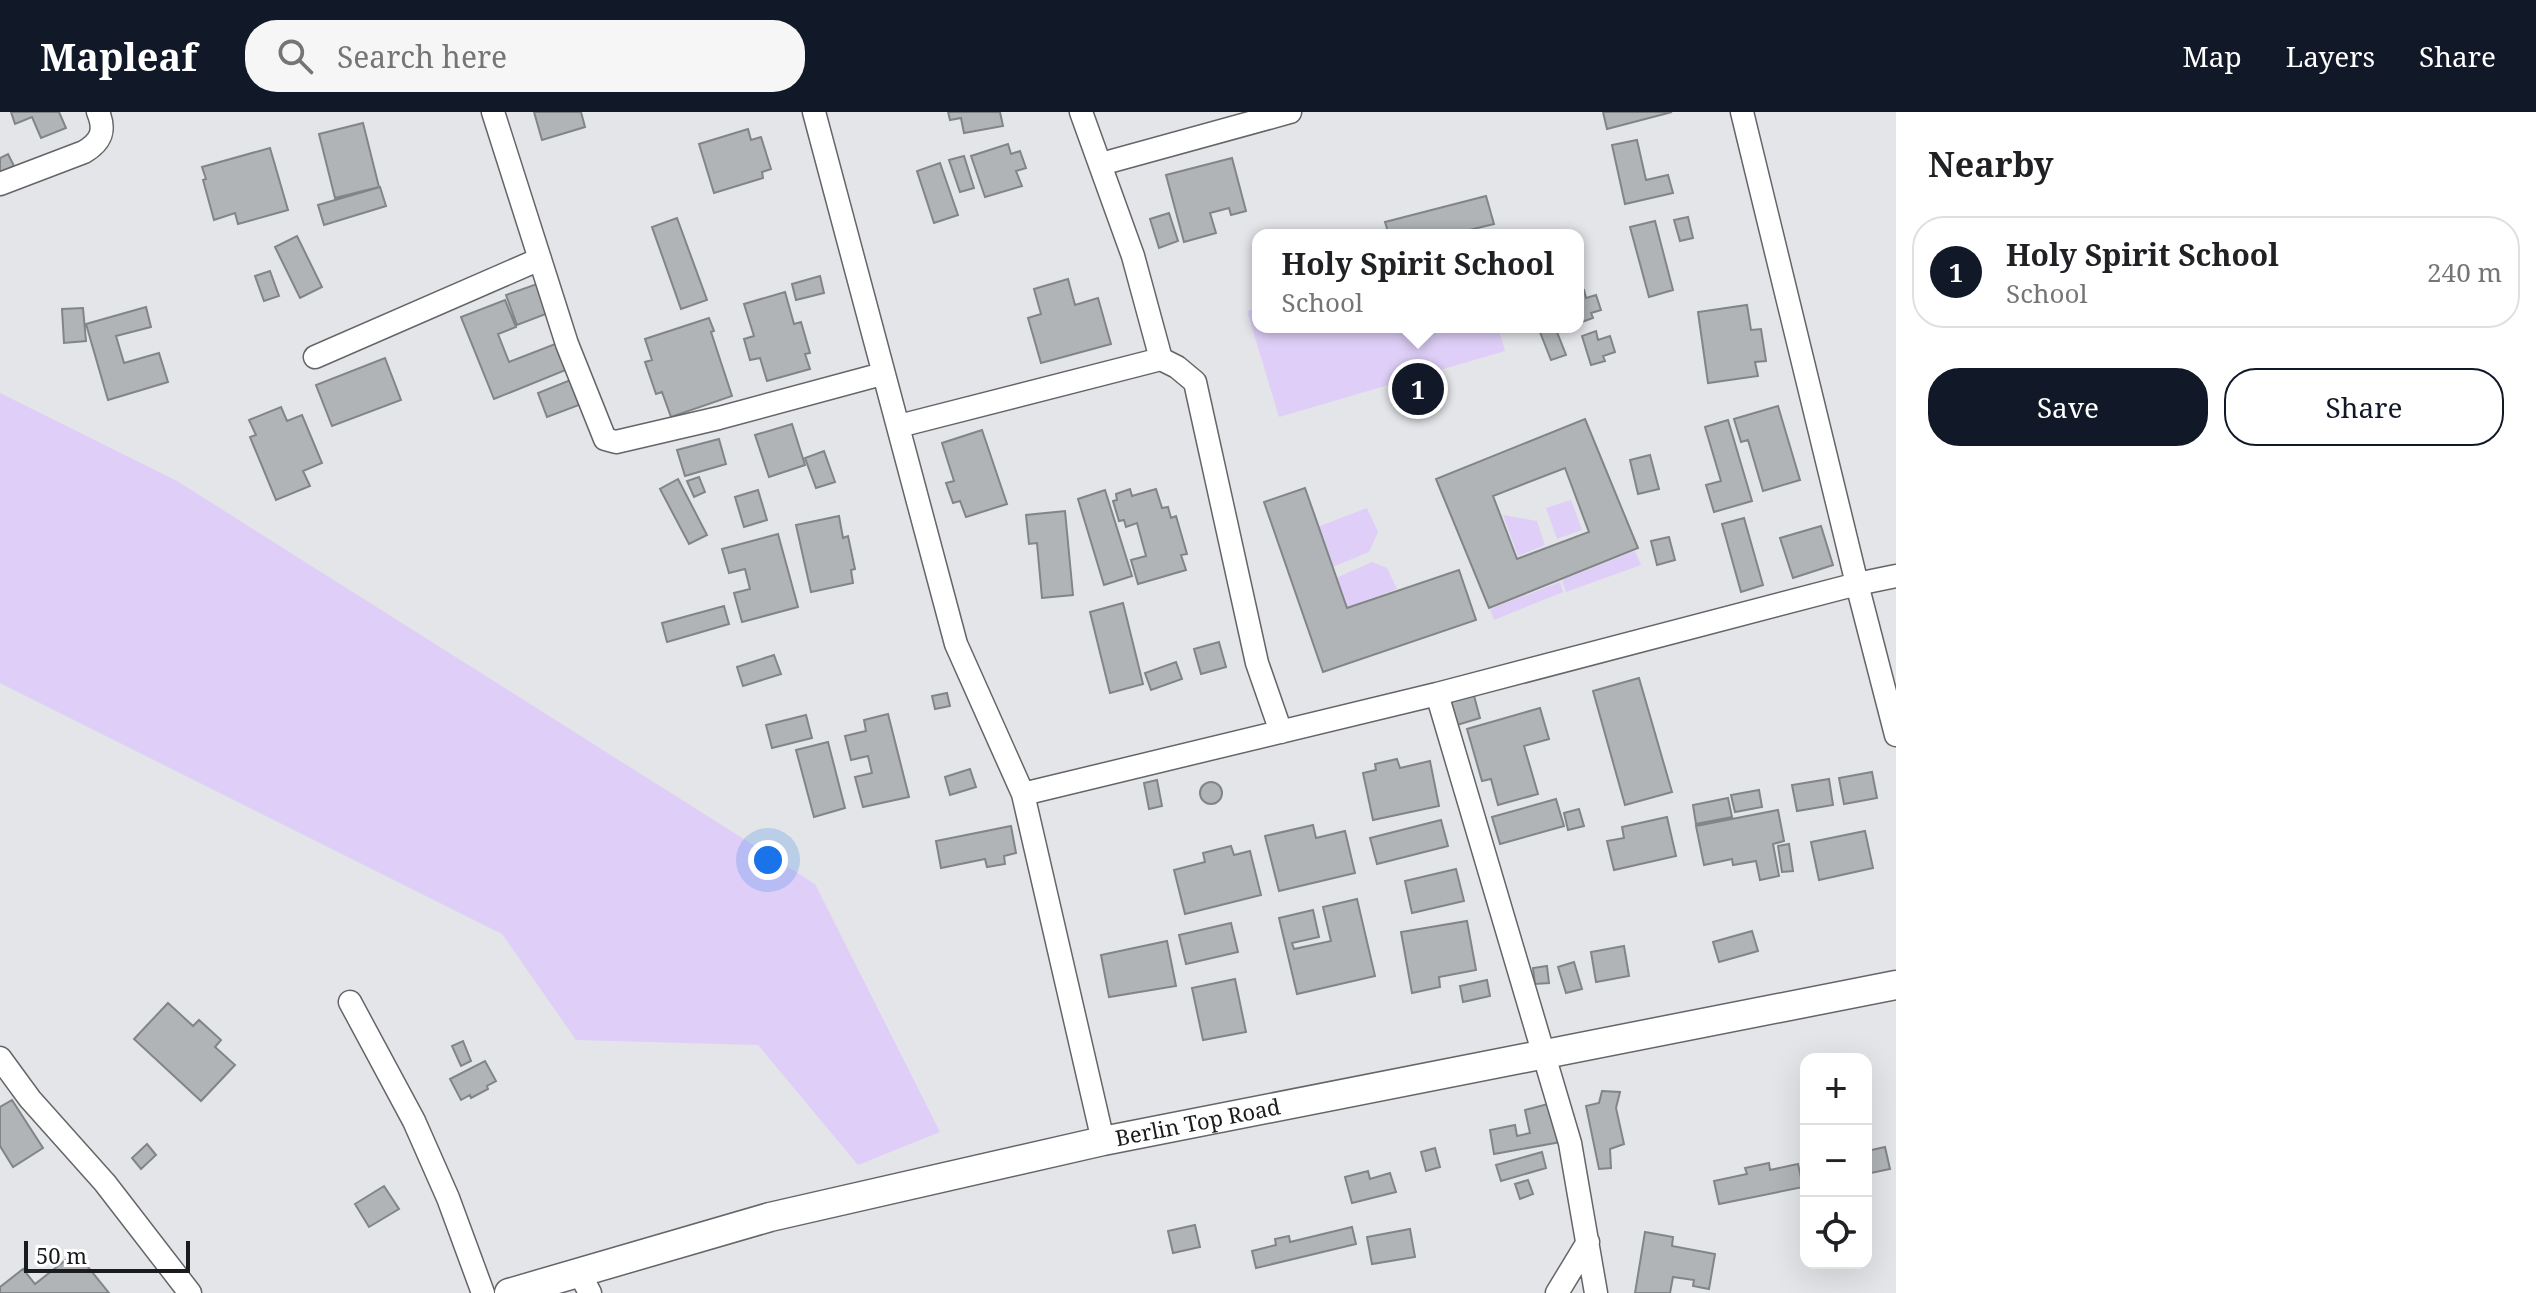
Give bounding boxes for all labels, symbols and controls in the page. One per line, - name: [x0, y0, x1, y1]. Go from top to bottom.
- search box: [245, 20, 805, 92]
- text: Mapleaf: [40, 30, 197, 82]
- icon: search: [273, 34, 317, 78]
- text: Search here: [337, 36, 507, 77]
- text: Map: [2183, 37, 2242, 75]
- text: Layers: [2286, 37, 2375, 75]
- text: Share: [2419, 37, 2496, 75]
- text: Nearby: [1928, 141, 2054, 187]
- popup: [1252, 229, 1584, 333]
- text: Holy Spirit School: [2006, 234, 2279, 275]
- text: Holy Spirit School: [1282, 243, 1554, 284]
- text: 1: [1949, 254, 1963, 290]
- text: 240 m: [2427, 254, 2502, 290]
- text: School: [2006, 275, 2088, 311]
- text: School: [1282, 284, 1363, 320]
- pin: 1: [1392, 359, 1444, 419]
- button: Save: [1928, 368, 2208, 446]
- button: Share: [2224, 368, 2504, 446]
- your location: [748, 840, 788, 880]
- map controls: [1800, 1053, 1872, 1269]
- button: +: [1800, 1053, 1872, 1125]
- street label: Berlin Top Road: [1112, 1090, 1283, 1152]
- button: −: [1800, 1125, 1872, 1197]
- button: locate: [1800, 1197, 1872, 1269]
- scale bar: [24, 1237, 190, 1273]
- text: 50 m: [36, 1240, 87, 1270]

